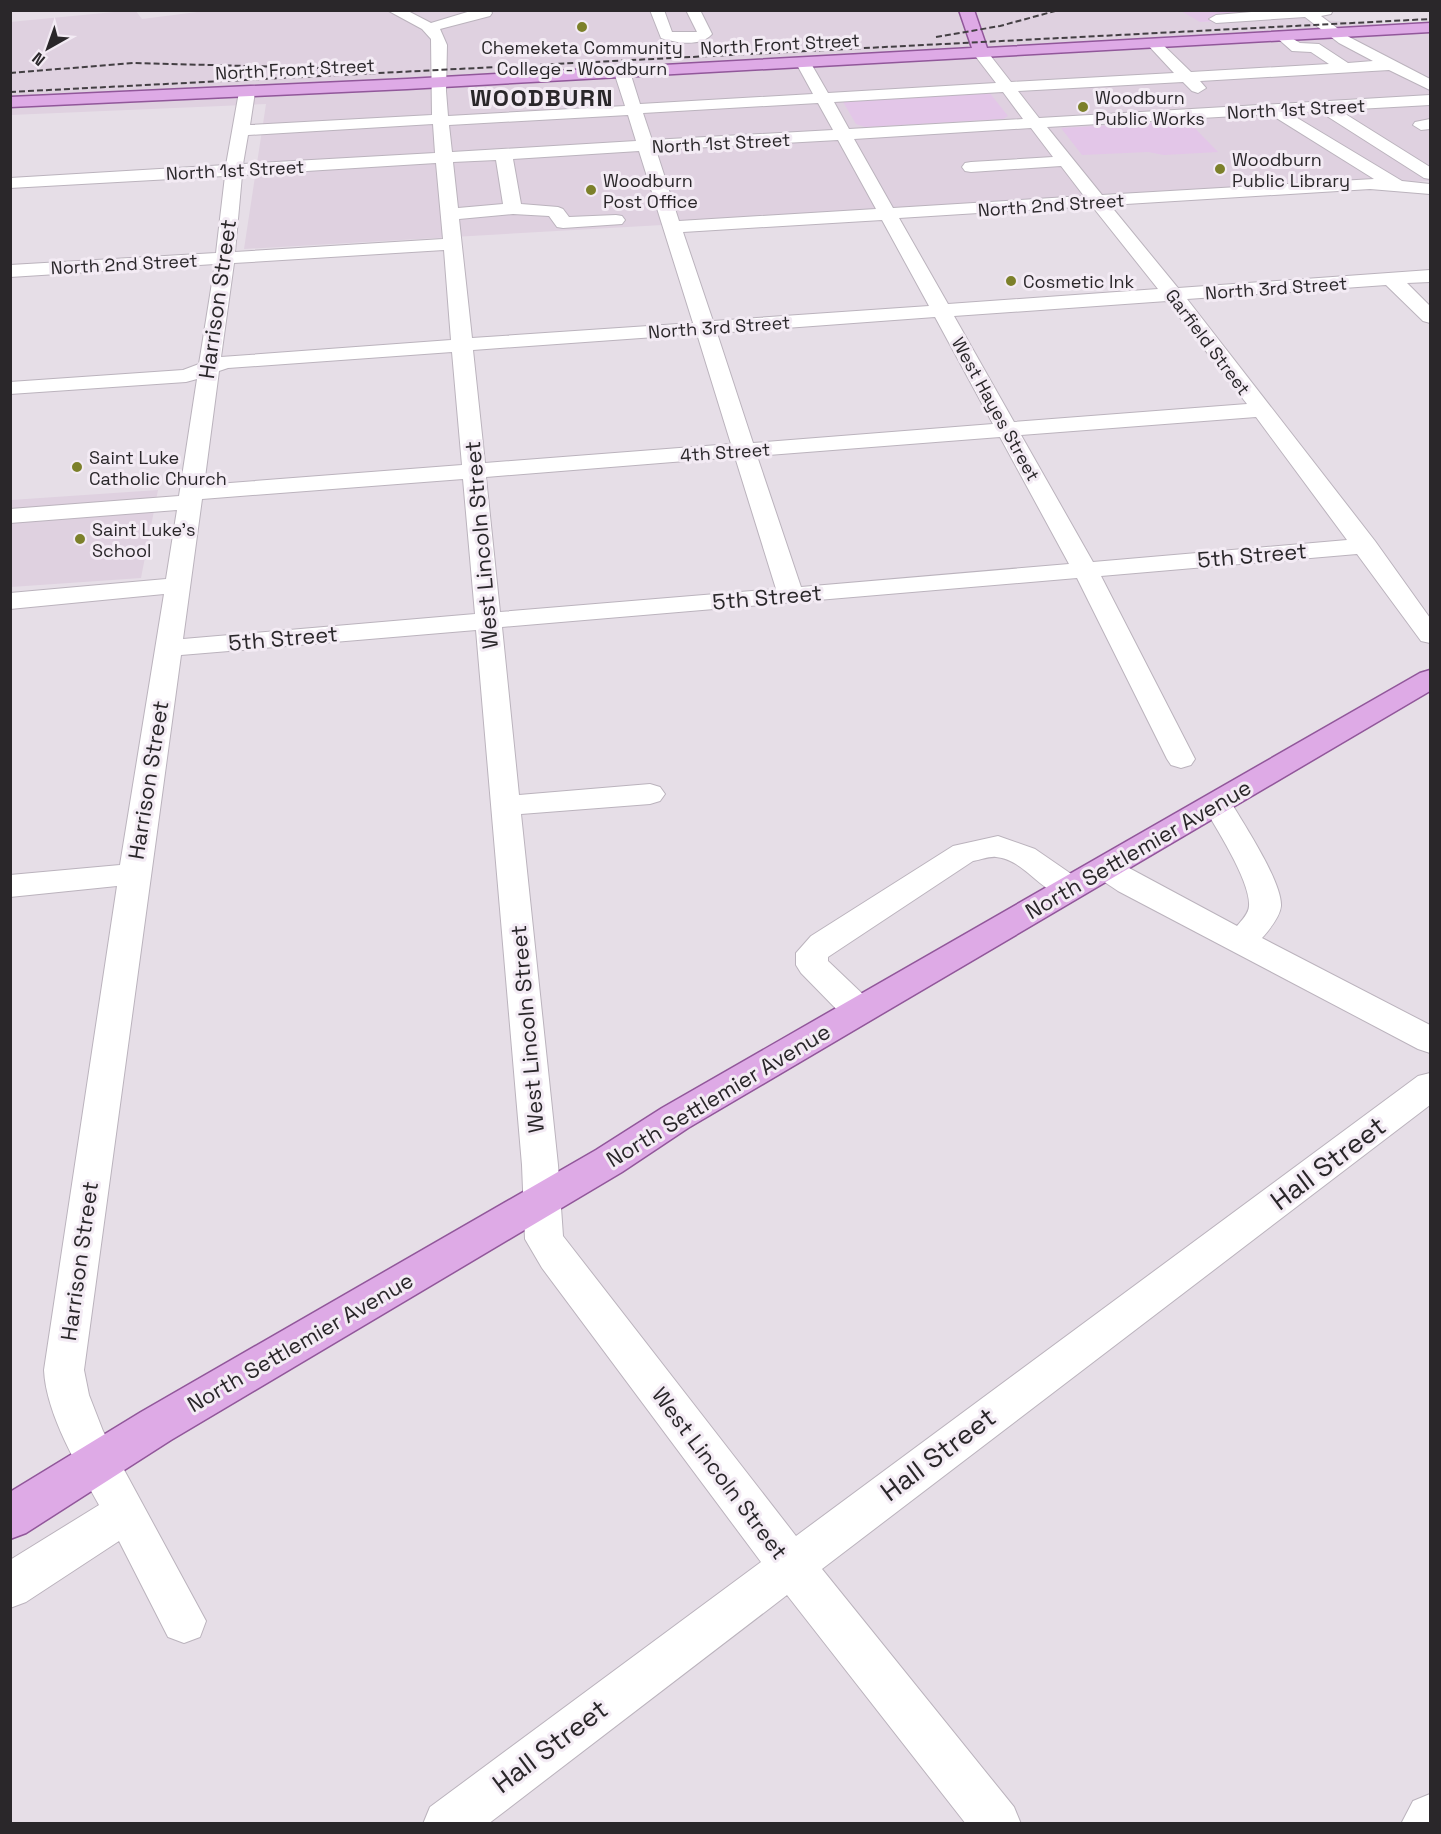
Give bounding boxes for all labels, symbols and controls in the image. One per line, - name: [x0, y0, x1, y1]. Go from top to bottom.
- north arrow: [18, 18, 78, 78]
- marker: Chemeketa Community College - Woodburn: [575, 20, 589, 34]
- street label: North Front Street: [700, 28, 860, 60]
- place label: Chemeketa Community College - Woodburn: [481, 36, 683, 80]
- text: N: [28, 48, 50, 71]
- street label: North Front Street: [215, 53, 375, 85]
- district label: WOODBURN: [470, 82, 614, 113]
- place label: Woodburn Public Works: [1095, 86, 1205, 130]
- street label: North 1st Street: [1226, 94, 1366, 124]
- marker: Woodburn Public Works: [1076, 100, 1090, 114]
- street label: North 1st Street: [651, 128, 791, 158]
- place label: Woodburn Public Library: [1232, 148, 1350, 192]
- street label: North 1st Street: [165, 155, 305, 185]
- marker: Woodburn Public Library: [1213, 162, 1227, 176]
- place label: Woodburn Post Office: [603, 169, 698, 213]
- marker: Woodburn Post Office: [584, 183, 598, 197]
- street label: North 2nd Street: [977, 188, 1125, 222]
- street label: Harrison Street: [192, 218, 242, 380]
- street label: North 2nd Street: [50, 249, 198, 279]
- place label: Cosmetic Ink: [1023, 270, 1134, 293]
- street label: North 3rd Street: [1204, 272, 1348, 304]
- marker: Cosmetic Ink: [1004, 274, 1018, 288]
- street label: Garfield Street: [1161, 284, 1255, 400]
- street label: North 3rd Street: [647, 311, 791, 343]
- street label: West Hayes Street: [947, 333, 1045, 485]
- street label: 4th Street: [679, 437, 771, 467]
- street label: West Lincoln Street: [458, 440, 504, 650]
- place label: Saint Luke Catholic Church: [89, 446, 227, 490]
- marker: Saint Luke Catholic Church: [70, 460, 84, 474]
- place label: Saint Luke's School: [92, 518, 195, 562]
- marker: Saint Luke's School: [73, 532, 87, 546]
- street label: 5th Street: [1196, 536, 1308, 574]
- street label: 5th Street: [711, 578, 823, 616]
- street label: 5th Street: [227, 619, 339, 657]
- street label: Harrison Street: [122, 698, 174, 862]
- street label: North Settlemier Avenue: [1020, 773, 1256, 925]
- street label: West Lincoln Street: [504, 924, 550, 1134]
- street label: North Settlemier Avenue: [601, 1017, 835, 1173]
- street label: Hall Street: [1263, 1108, 1393, 1218]
- street label: Harrison Street: [54, 1180, 104, 1342]
- street label: North Settlemier Avenue: [182, 1266, 418, 1418]
- street label: West Lincoln Street: [646, 1381, 794, 1565]
- street label: Hall Street: [873, 1399, 1003, 1509]
- street label: Hall Street: [485, 1691, 615, 1801]

